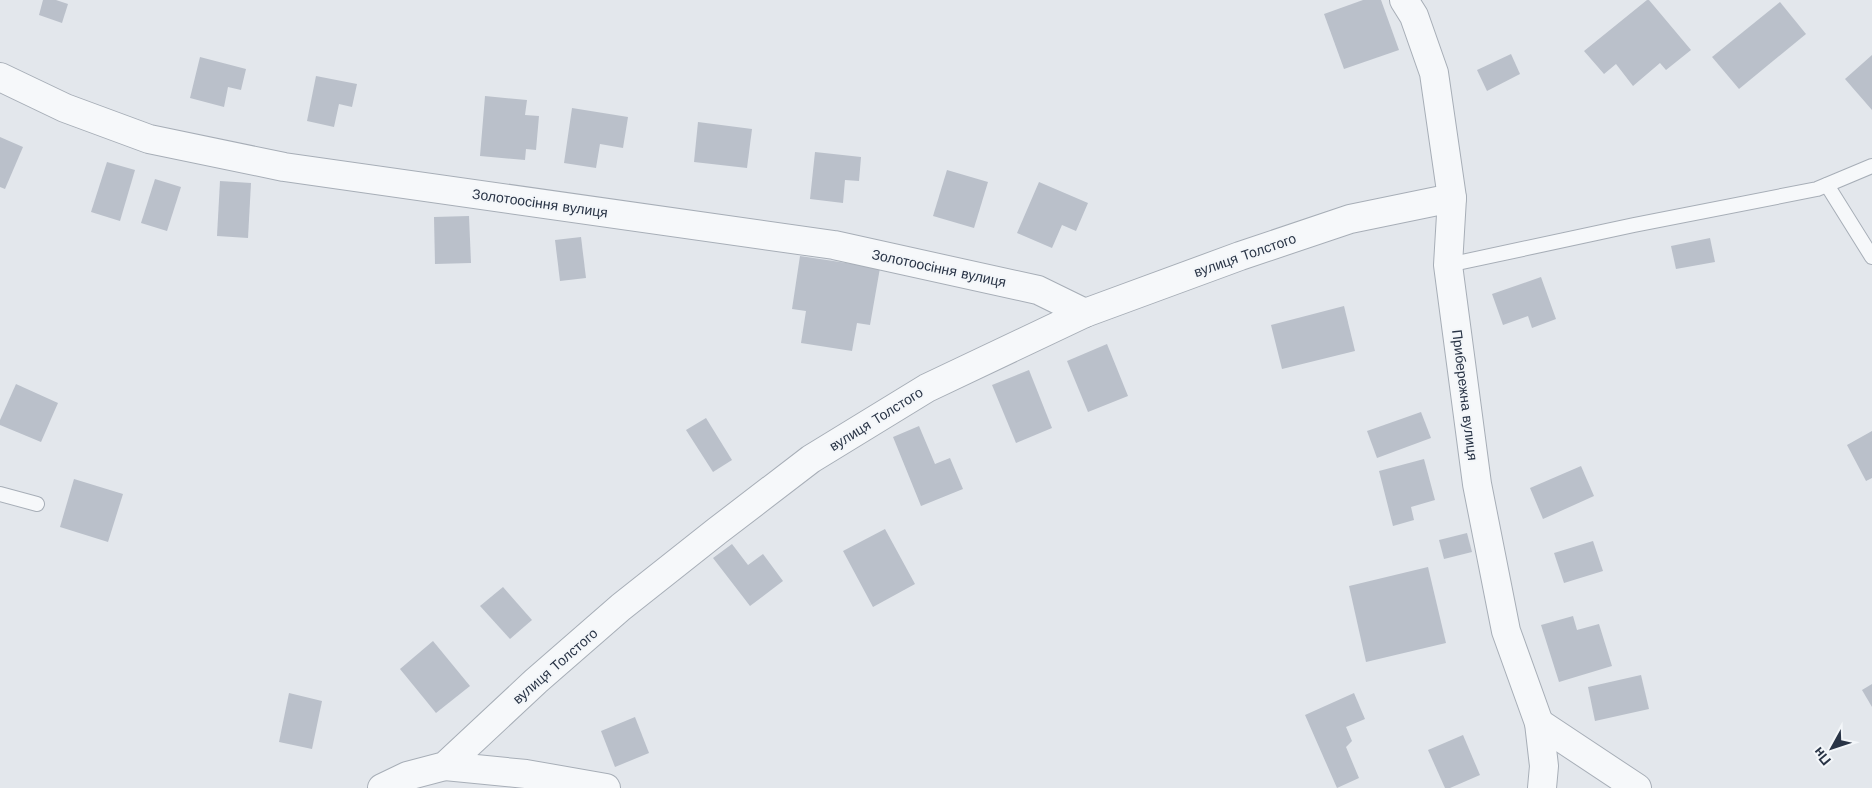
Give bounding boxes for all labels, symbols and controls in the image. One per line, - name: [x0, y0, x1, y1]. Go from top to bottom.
- street label: Золотоосіння вулиця: [471, 186, 609, 220]
- street label: вулиця Толстого: [1192, 230, 1298, 280]
- street label: Золотоосіння вулиця: [870, 246, 1008, 290]
- street label: Прибережна вулиця: [1449, 329, 1481, 461]
- street label: вулиця Толстого: [826, 384, 926, 454]
- street label: вулиця Толстого: [509, 625, 601, 707]
- north arrow: [1807, 723, 1857, 773]
- text: Пн: [1810, 744, 1834, 769]

